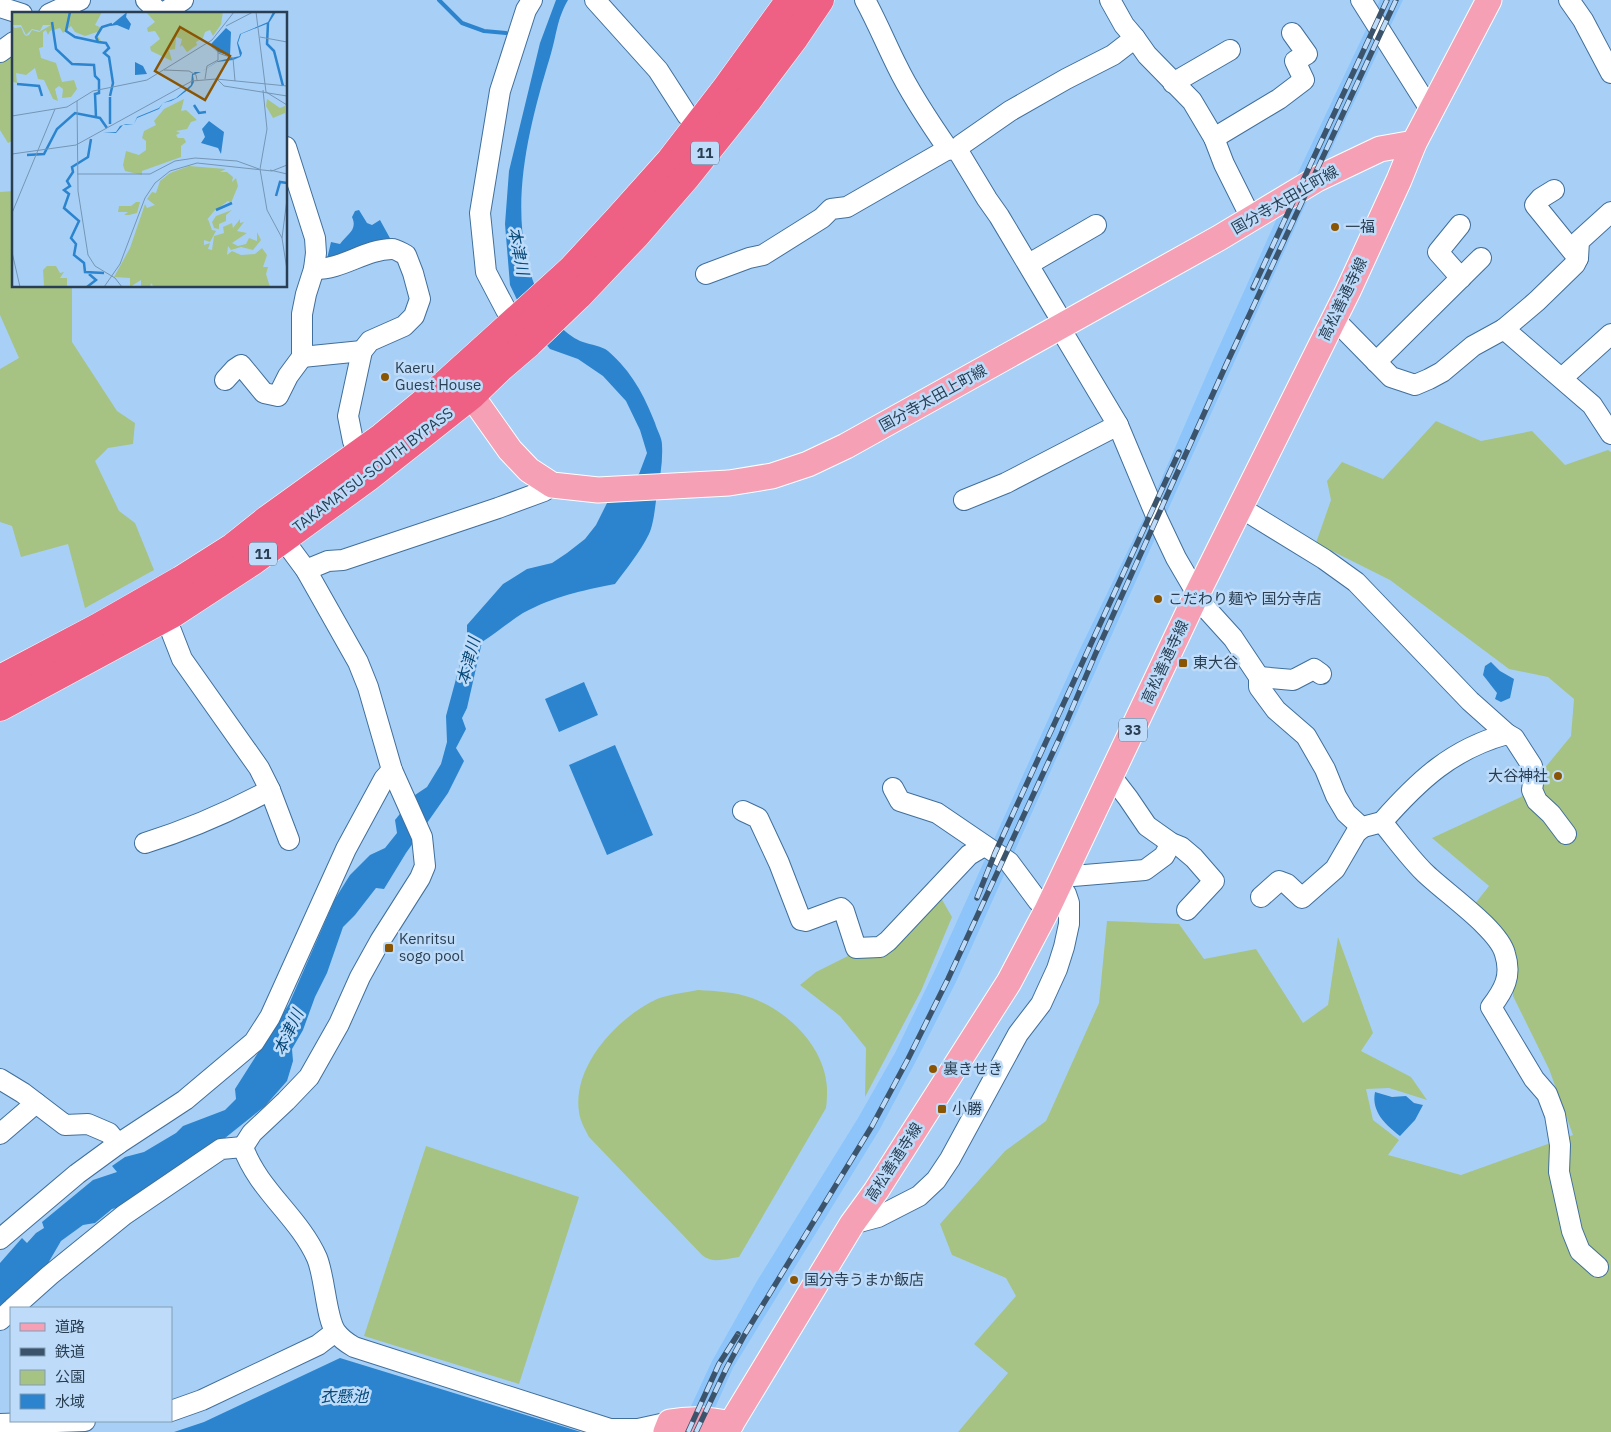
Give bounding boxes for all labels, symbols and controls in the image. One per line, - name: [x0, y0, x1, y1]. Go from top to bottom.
- inset map: [12, 12, 288, 288]
- road number: 11: [691, 142, 719, 164]
- street label: 国分寺太田上町線: [1228, 161, 1341, 238]
- place label: 一福: [1345, 217, 1375, 236]
- marker: 一福: [1329, 221, 1341, 233]
- water label: 本津川: [505, 226, 534, 278]
- street label: 高松善通寺線: [1314, 254, 1371, 343]
- place label: Kaeru Guest House: [395, 358, 481, 394]
- street label: 国分寺太田上町線: [876, 360, 990, 435]
- marker: Kaeru Guest House: [379, 371, 391, 383]
- street label: TAKAMATSU-SOUTH BYPASS: [289, 403, 457, 536]
- road number: 11: [249, 542, 277, 566]
- place label: こだわり麺や 国分寺店: [1168, 589, 1322, 608]
- marker: こだわり麺や 国分寺店: [1152, 593, 1164, 605]
- street label: 高松善通寺線: [1137, 617, 1192, 707]
- water label: 本津川: [452, 633, 484, 687]
- place label: 東大谷: [1193, 653, 1238, 672]
- marker: 東大谷: [1177, 657, 1189, 669]
- road number: 33: [1119, 718, 1147, 742]
- place label: 大谷神社: [1488, 766, 1548, 785]
- marker: 大谷神社: [1552, 770, 1564, 782]
- place label: Kenritsu sogo pool: [399, 929, 464, 965]
- marker: Kenritsu sogo pool: [383, 942, 395, 954]
- water label: 本津川: [269, 1004, 308, 1058]
- place label: 裏きせき: [943, 1059, 1003, 1078]
- marker: 裏きせき: [927, 1063, 939, 1075]
- place label: 小勝: [952, 1099, 982, 1118]
- marker: 小勝: [936, 1103, 948, 1115]
- street label: 高松善通寺線: [861, 1119, 926, 1205]
- place label: 国分寺うまか飯店: [804, 1270, 924, 1289]
- marker: 国分寺うまか飯店: [788, 1274, 800, 1286]
- legend: [10, 1307, 172, 1422]
- text: 道路: [55, 1317, 85, 1336]
- text: 鉄道: [55, 1342, 85, 1361]
- text: 公園: [55, 1367, 85, 1386]
- water label: 衣懸池: [320, 1386, 370, 1406]
- text: 水域: [55, 1392, 85, 1411]

